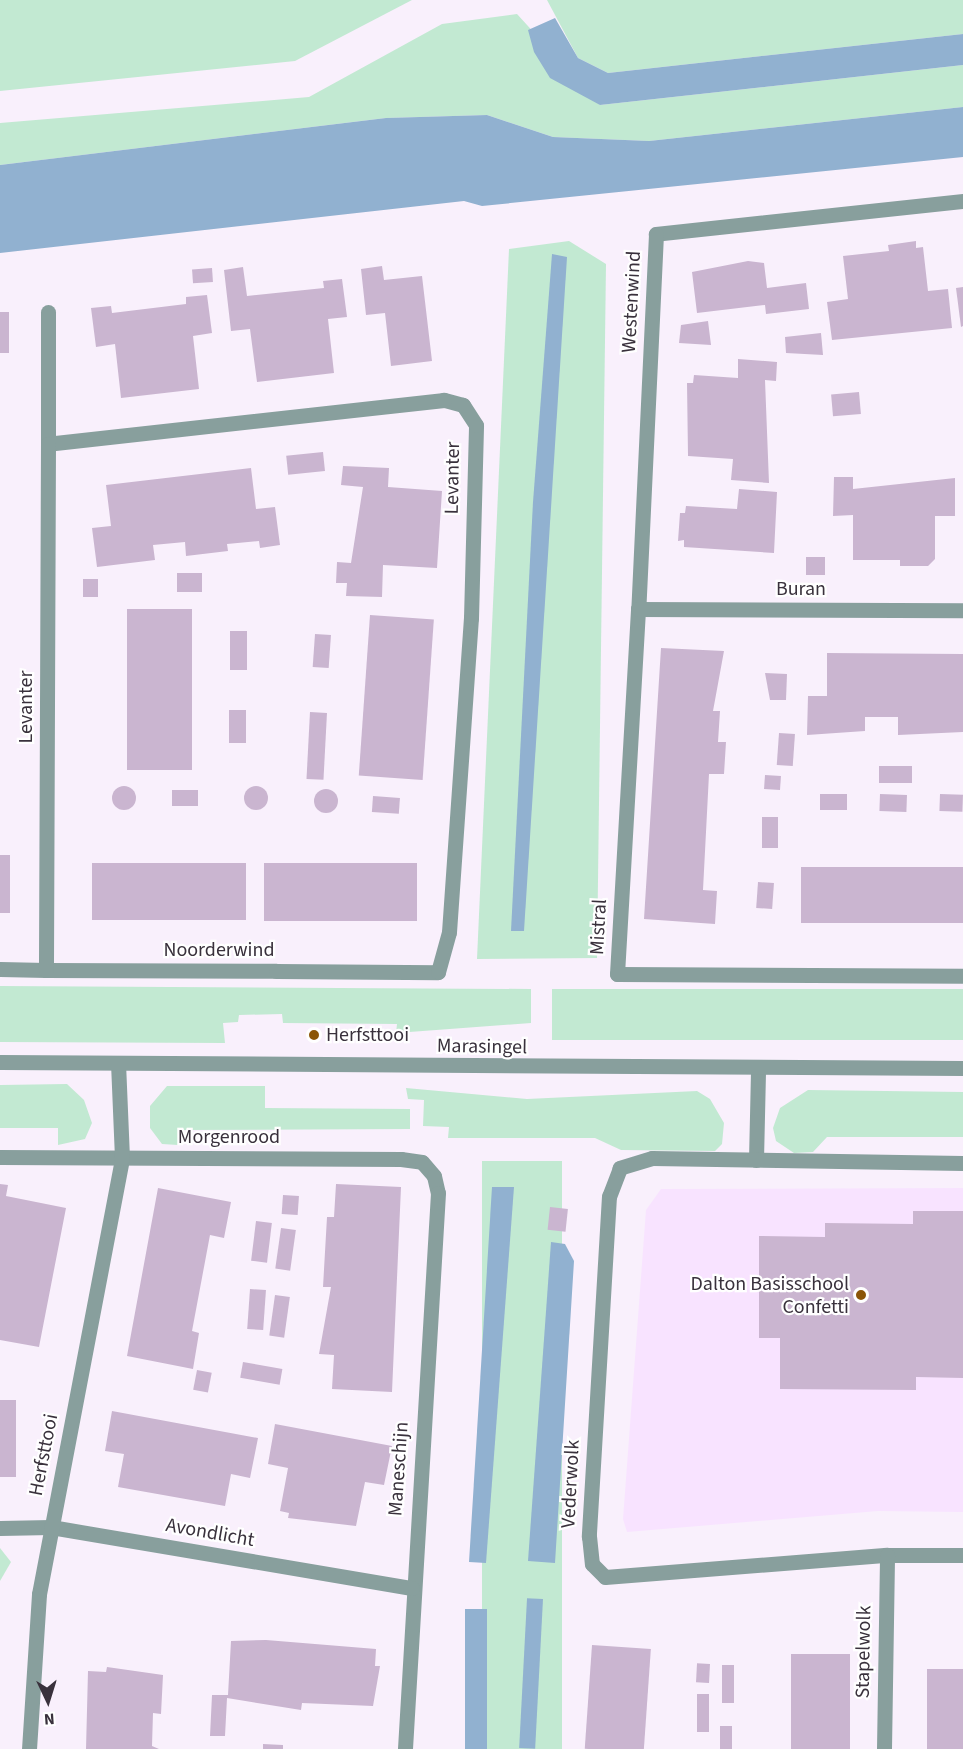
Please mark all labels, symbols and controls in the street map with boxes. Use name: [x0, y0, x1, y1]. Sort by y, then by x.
street label: Westenwind: [617, 250, 647, 354]
street label: Levanter: [440, 441, 466, 515]
street label: Buran: [776, 577, 826, 601]
street label: Levanter: [14, 671, 38, 743]
street label: Mistral: [586, 898, 612, 956]
street label: Noorderwind: [163, 938, 275, 962]
place label: Herfsttooi: [326, 1023, 409, 1047]
marker: Herfsttooi: [307, 1028, 321, 1042]
street label: Marasingel: [437, 1034, 527, 1060]
street label: Morgenrood: [178, 1125, 280, 1149]
place label: Dalton Basisschool Confetti: [691, 1272, 849, 1319]
marker: Dalton Basisschool Confetti: [854, 1288, 868, 1302]
street label: Herfsttooi: [24, 1412, 64, 1498]
street label: Maneschijn: [384, 1421, 414, 1517]
street label: Vederwolk: [557, 1439, 585, 1529]
street label: Avondlicht: [164, 1513, 256, 1553]
street label: Stapelwolk: [851, 1605, 877, 1699]
north arrow: [18, 1671, 78, 1731]
text: N: [43, 1708, 55, 1730]

